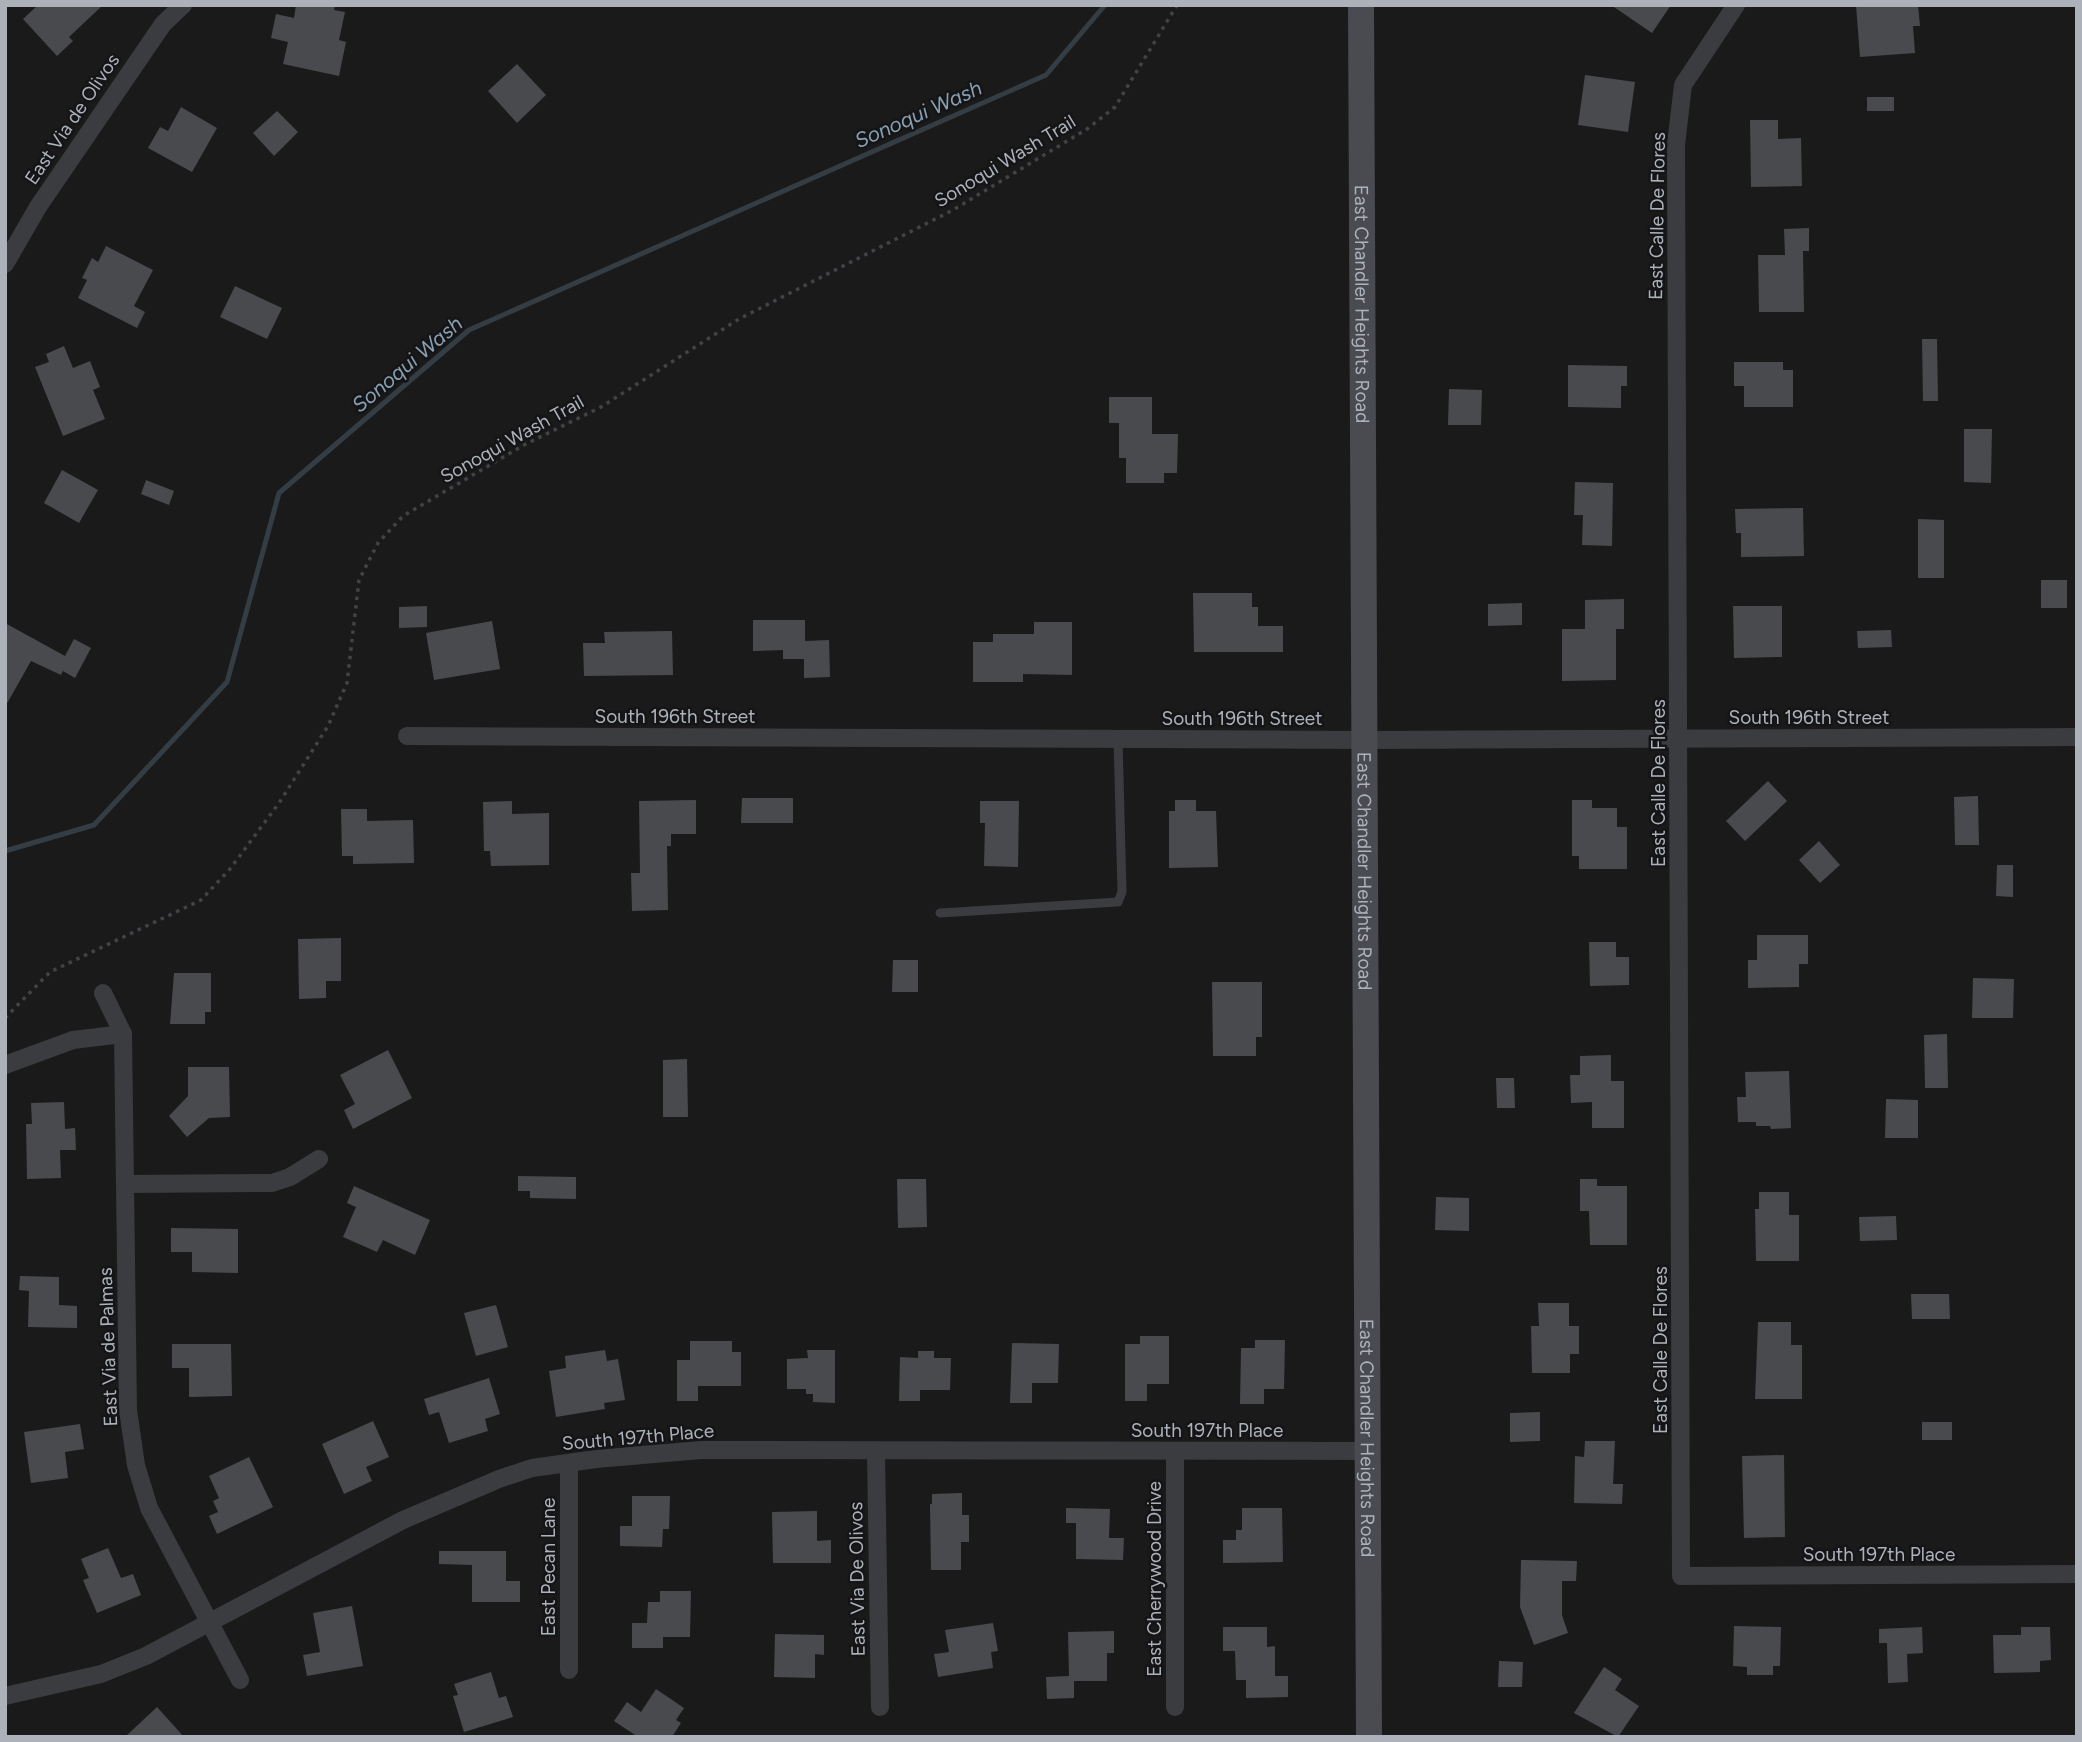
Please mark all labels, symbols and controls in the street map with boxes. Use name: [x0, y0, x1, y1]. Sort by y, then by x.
street label: East Via de Olivos: [20, 49, 124, 189]
water label: Sonoqui Wash: [851, 75, 986, 153]
street label: Sonoqui Wash Trail: [930, 110, 1080, 212]
street label: East Calle De Flores: [1644, 132, 1670, 300]
street label: East Chandler Heights Road: [1350, 185, 1374, 423]
water label: Sonoqui Wash: [347, 310, 468, 417]
street label: Sonoqui Wash Trail: [436, 390, 588, 488]
street label: East Calle De Flores: [1647, 699, 1670, 867]
street label: South 196th Street: [595, 705, 755, 728]
street label: South 196th Street: [1729, 706, 1889, 729]
street label: South 196th Street: [1162, 707, 1322, 730]
street label: East Chandler Heights Road: [1353, 752, 1377, 990]
street label: East Calle De Flores: [1649, 1266, 1672, 1434]
street label: East Via de Palmas: [94, 1267, 122, 1427]
street label: East Chandler Heights Road: [1356, 1319, 1380, 1557]
street label: South 197th Place: [561, 1419, 715, 1455]
street label: South 197th Place: [1131, 1419, 1283, 1442]
street label: East Cherrywood Drive: [1143, 1481, 1166, 1677]
street label: East Pecan Lane: [537, 1498, 560, 1636]
street label: East Via De Olivos: [844, 1501, 870, 1657]
street label: South 197th Place: [1803, 1543, 1955, 1566]

